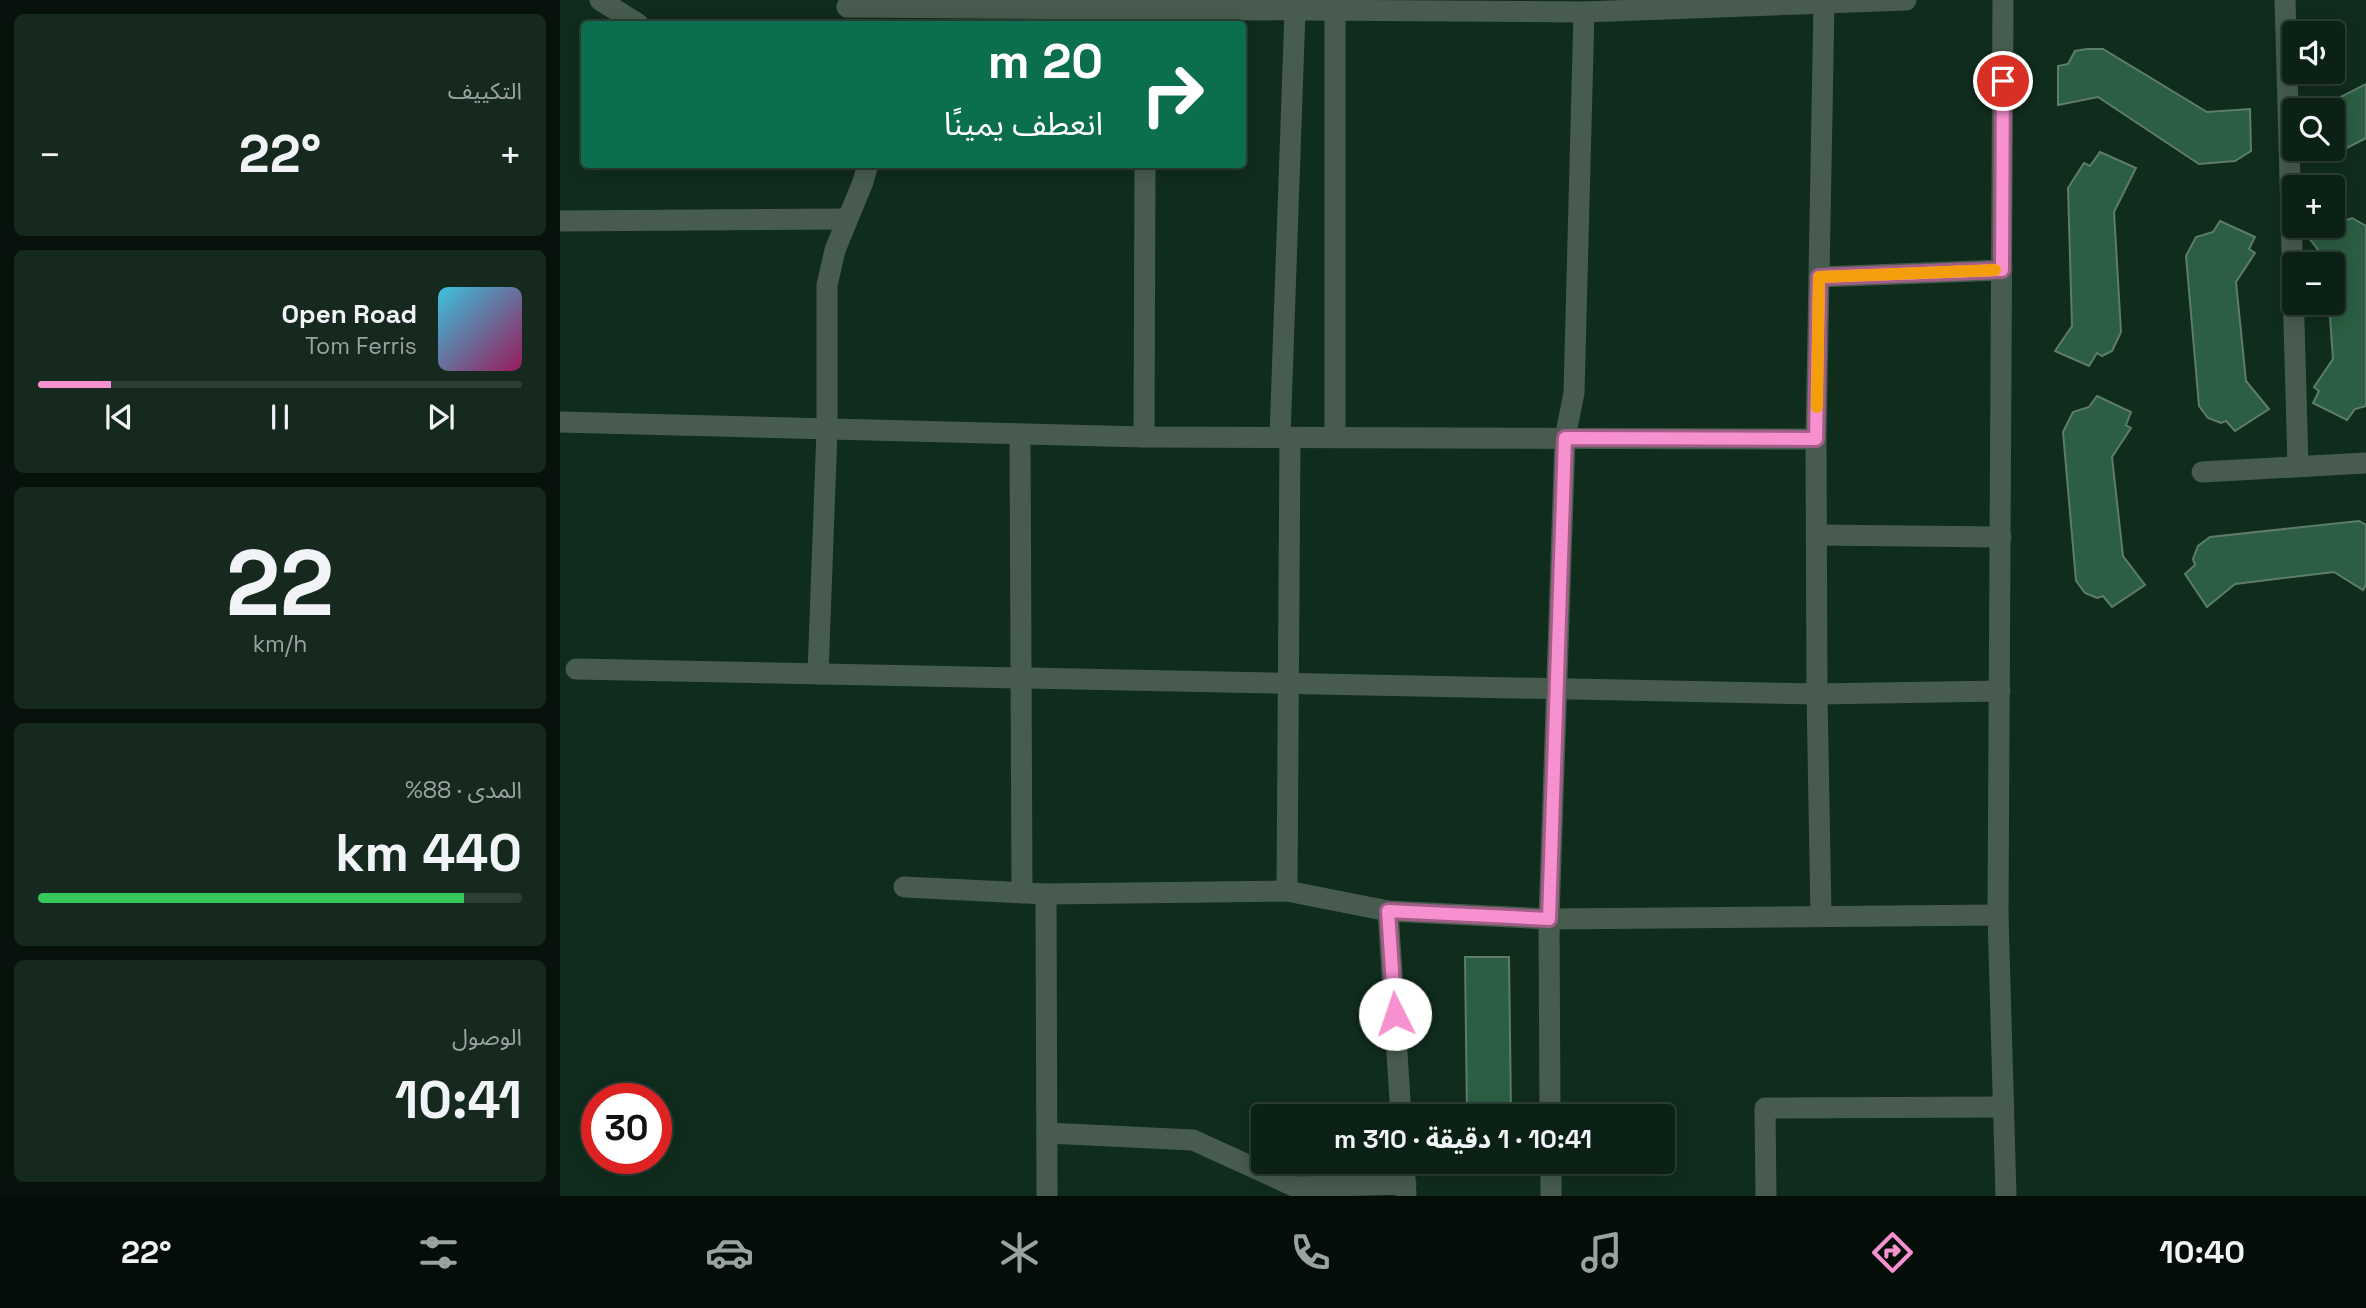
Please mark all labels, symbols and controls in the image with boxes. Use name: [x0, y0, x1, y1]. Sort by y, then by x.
map controls: [2282, 21, 2345, 315]
button: sound: [2282, 21, 2345, 84]
text: 20 m: [988, 30, 1103, 92]
icon: right: [1127, 49, 1218, 140]
pin: [1973, 51, 2033, 111]
icon: arrive: [1984, 62, 2022, 100]
text: التكييف: [448, 76, 522, 106]
button: search: [2282, 98, 2345, 161]
text: انعطف يمينًا: [944, 104, 1103, 144]
text: 22°: [239, 121, 321, 187]
text: −: [38, 131, 62, 179]
text: +: [498, 131, 522, 179]
button: +: [2282, 175, 2345, 238]
button: −: [2282, 252, 2345, 315]
text: Open Road: [282, 297, 417, 331]
text: Tom Ferris: [305, 331, 417, 361]
icon: previous: [100, 398, 138, 436]
icon: pause: [261, 398, 299, 436]
icon: next: [422, 398, 460, 436]
text: 22: [226, 525, 334, 642]
text: km/h: [253, 629, 307, 659]
text: المدى · 88%: [405, 775, 522, 805]
text: 440 km: [335, 820, 522, 886]
position arrow: [1358, 977, 1432, 1051]
text: الوصول: [452, 1022, 522, 1052]
text: 10:41: [395, 1067, 522, 1133]
speed limit sign: 30: [581, 1083, 672, 1174]
text: 10:41 · 1 دقيقة · 310 m: [1334, 1122, 1592, 1156]
icon: filters: [414, 1228, 463, 1277]
icon: car: [705, 1228, 754, 1277]
icon: climate: [995, 1228, 1044, 1277]
icon: phone: [1286, 1228, 1335, 1277]
icon: music: [1577, 1228, 1626, 1277]
icon: directions: [1868, 1228, 1917, 1277]
text: 22°: [121, 1232, 172, 1272]
text: 10:40: [2159, 1232, 2245, 1272]

